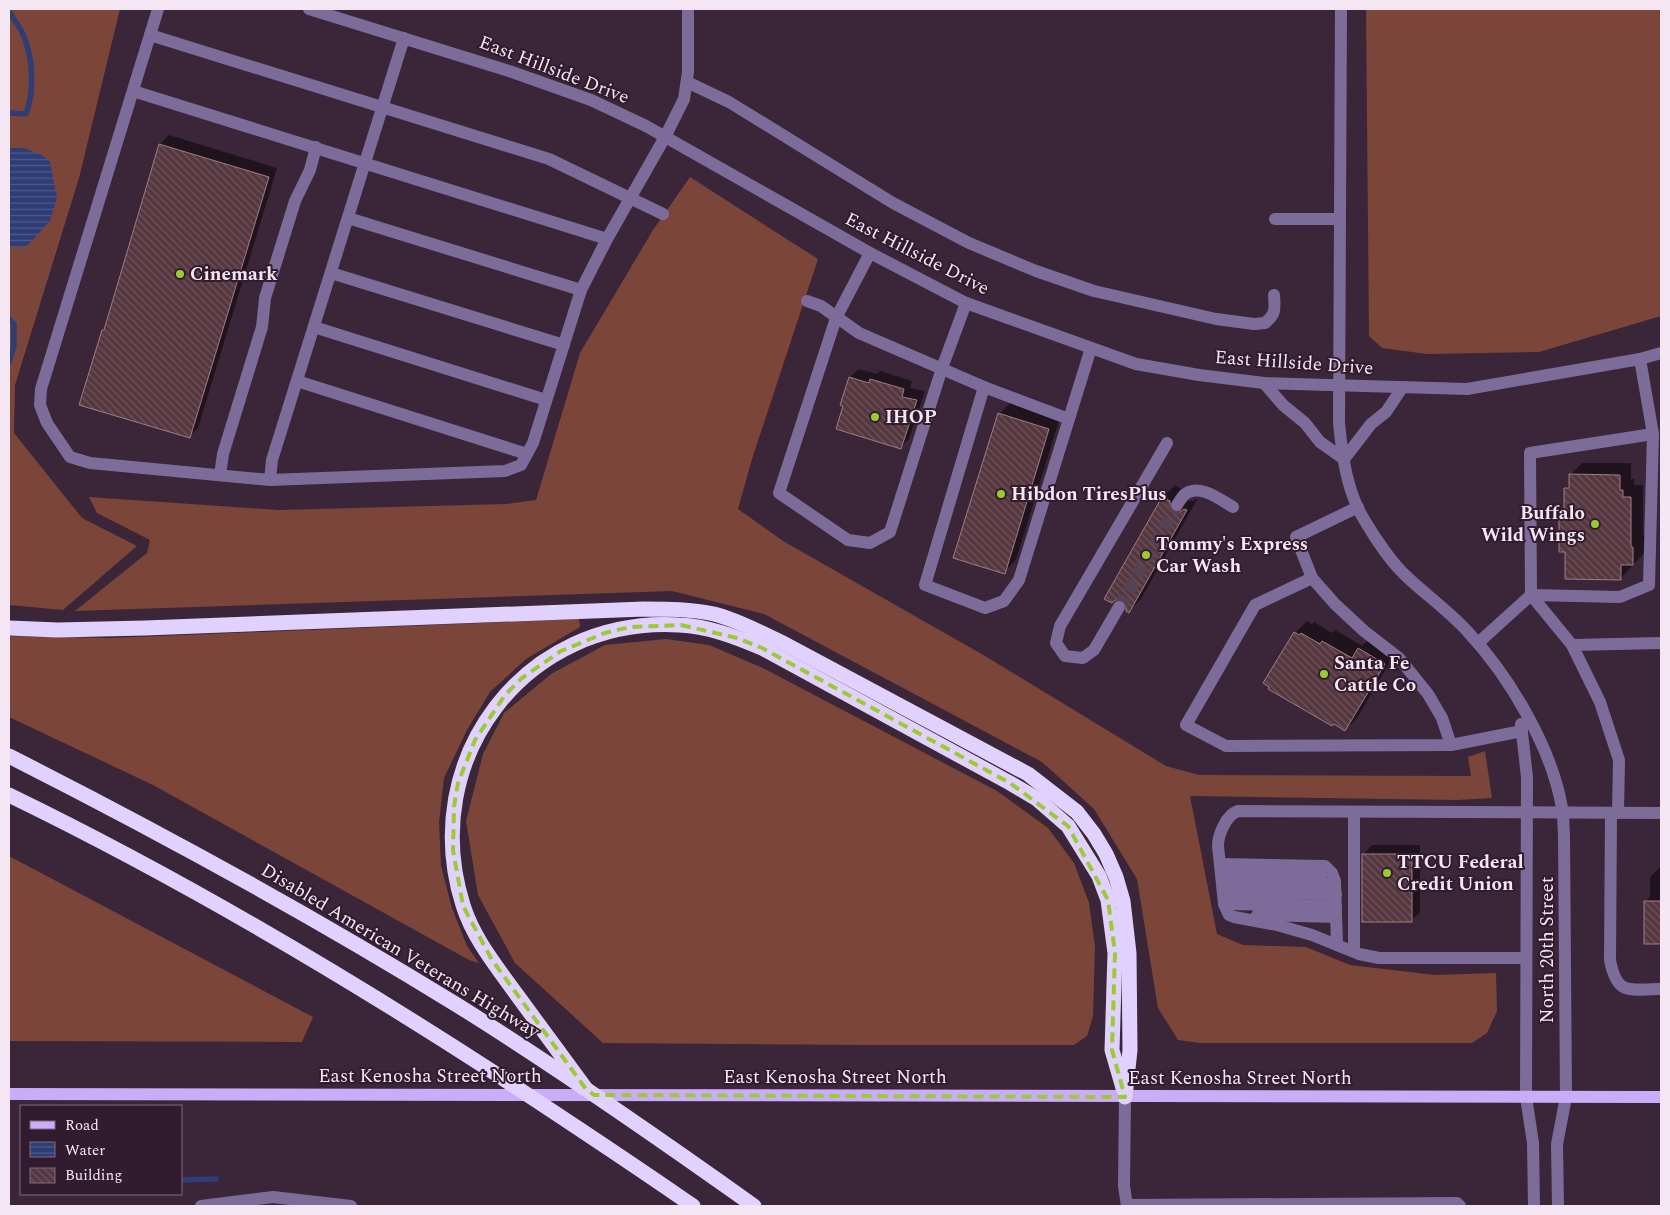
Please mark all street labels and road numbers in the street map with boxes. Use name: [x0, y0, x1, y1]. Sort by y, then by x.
street label: East Hillside Drive: [475, 28, 633, 112]
street label: East Hillside Drive: [840, 205, 994, 303]
street label: East Hillside Drive: [1214, 343, 1374, 383]
street label: Disabled American Veterans Highway: [255, 856, 546, 1046]
street label: North 20th Street: [1533, 876, 1562, 1023]
street label: East Kenosha Street North: [318, 1062, 542, 1091]
street label: East Kenosha Street North: [723, 1063, 947, 1092]
street label: East Kenosha Street North: [1128, 1064, 1352, 1093]

